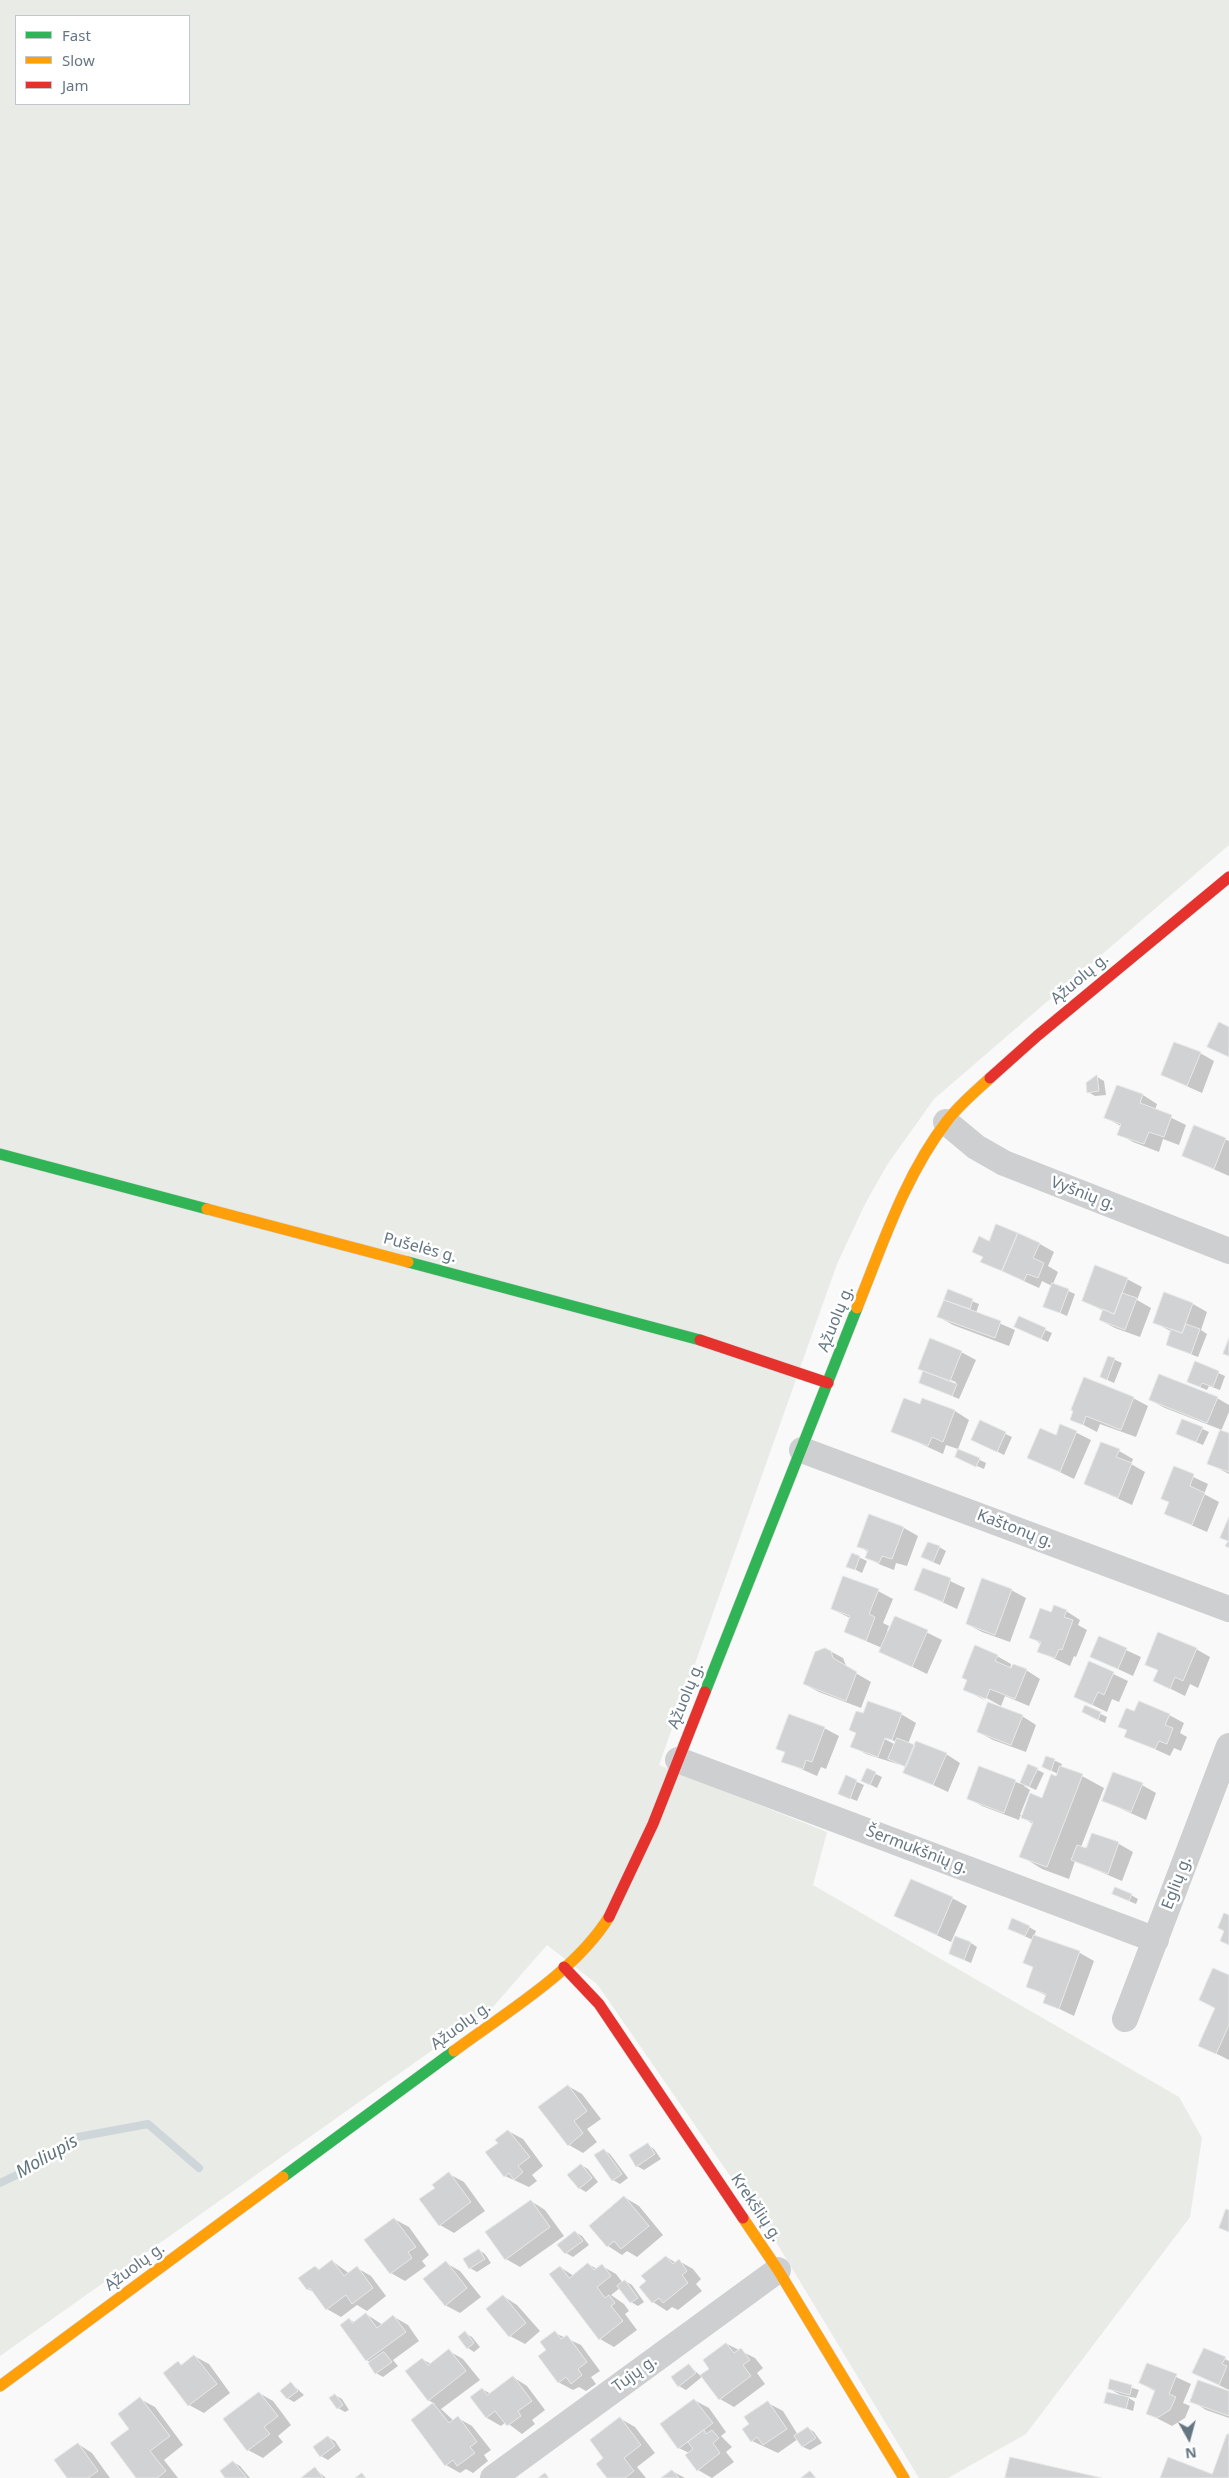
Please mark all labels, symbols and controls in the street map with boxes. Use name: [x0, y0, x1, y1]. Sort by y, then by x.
legend: [15, 15, 190, 105]
text: Fast: [62, 25, 91, 45]
text: Slow: [62, 50, 95, 70]
text: Jam: [62, 75, 89, 95]
street label: Ąžuolų g.: [1047, 949, 1113, 1009]
street label: Vyšnių g.: [1048, 1173, 1118, 1215]
street label: Pušelės g.: [381, 1229, 459, 1267]
street label: Ąžuolų g.: [814, 1283, 858, 1355]
street label: Kaštonų g.: [974, 1506, 1056, 1552]
street label: Ąžuolų g.: [664, 1660, 708, 1732]
street label: Šermukšnių g.: [863, 1822, 971, 1878]
street label: Eglių g.: [1158, 1854, 1196, 1912]
street label: Ąžuolų g.: [427, 1998, 495, 2054]
water label: Moliupis: [12, 2131, 82, 2183]
street label: Krekšlių g.: [726, 2170, 786, 2246]
street label: Ąžuolų g.: [101, 2239, 169, 2295]
street label: Tujų g.: [609, 2351, 661, 2397]
north arrow: [1164, 2413, 1214, 2463]
text: N: [1184, 2443, 1198, 2464]

